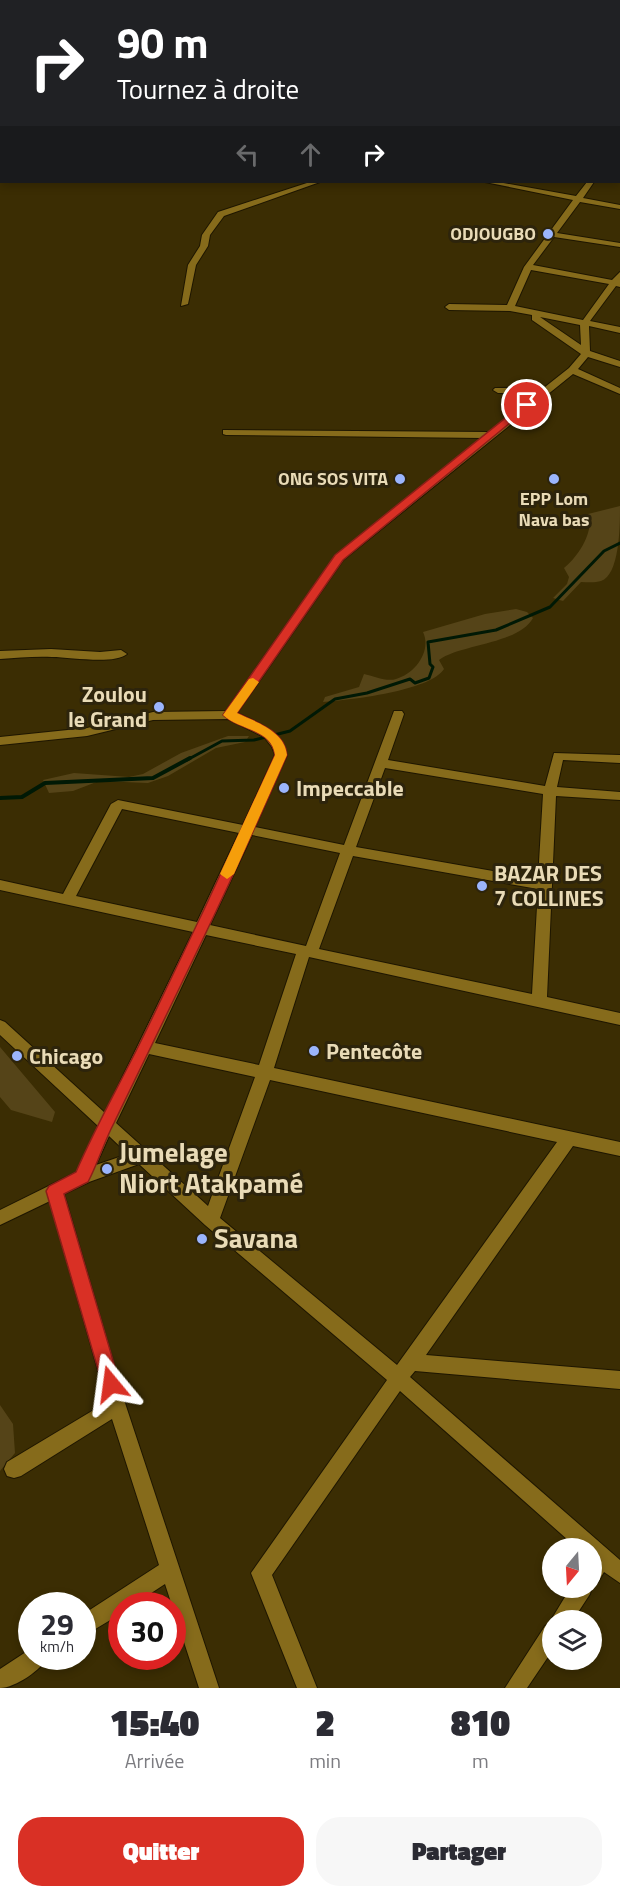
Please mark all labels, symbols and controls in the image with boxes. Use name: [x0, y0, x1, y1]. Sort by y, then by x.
text: 90 m: [117, 10, 209, 74]
icon: right: [18, 24, 96, 102]
text: Tournez à droite: [117, 68, 299, 109]
icon: left: [231, 138, 264, 171]
icon: ahead: [294, 138, 327, 171]
icon: right: [357, 138, 390, 171]
place label: ODJOUGBO: [450, 220, 536, 247]
marker: ODJOUGBO: [541, 227, 555, 241]
pin: [501, 379, 552, 430]
icon: arrive: [510, 388, 543, 421]
place label: ONG SOS VITA: [278, 465, 388, 492]
marker: ONG SOS VITA: [393, 472, 407, 486]
marker: EPP Lom Nava bas: [547, 472, 561, 486]
place label: EPP Lom Nava bas: [518, 485, 590, 533]
place label: Zoulou le Grand: [68, 677, 147, 736]
marker: Zoulou le Grand: [152, 700, 166, 714]
place label: Impeccable: [296, 771, 404, 805]
marker: Impeccable: [277, 781, 291, 795]
place label: BAZAR DES 7 COLLINES: [494, 856, 604, 915]
marker: BAZAR DES 7 COLLINES: [475, 879, 489, 893]
place label: Pentecôte: [326, 1034, 422, 1068]
place label: Chicago: [29, 1039, 103, 1073]
marker: Pentecôte: [307, 1044, 321, 1058]
marker: Chicago: [10, 1049, 24, 1063]
place label: Jumelage Niort Atakpamé: [119, 1131, 303, 1203]
marker: Jumelage Niort Atakpamé: [100, 1162, 114, 1176]
place label: Savana: [214, 1217, 298, 1258]
marker: Savana: [195, 1232, 209, 1246]
position arrow: [79, 1352, 143, 1416]
north arrow: [542, 1538, 602, 1598]
map controls: [542, 1538, 602, 1670]
speed limit sign: 30: [108, 1592, 186, 1670]
text: 29: [40, 1601, 74, 1647]
button: layers: [542, 1610, 602, 1670]
text: km/h: [40, 1635, 74, 1658]
text: 15:40: [110, 1695, 199, 1750]
text: 2: [315, 1695, 335, 1750]
text: 810: [451, 1695, 510, 1750]
text: Arrivée: [125, 1745, 184, 1776]
text: min: [309, 1745, 341, 1776]
text: m: [472, 1745, 489, 1776]
button: Quitter: [18, 1817, 304, 1886]
button: Partager: [316, 1817, 602, 1886]

